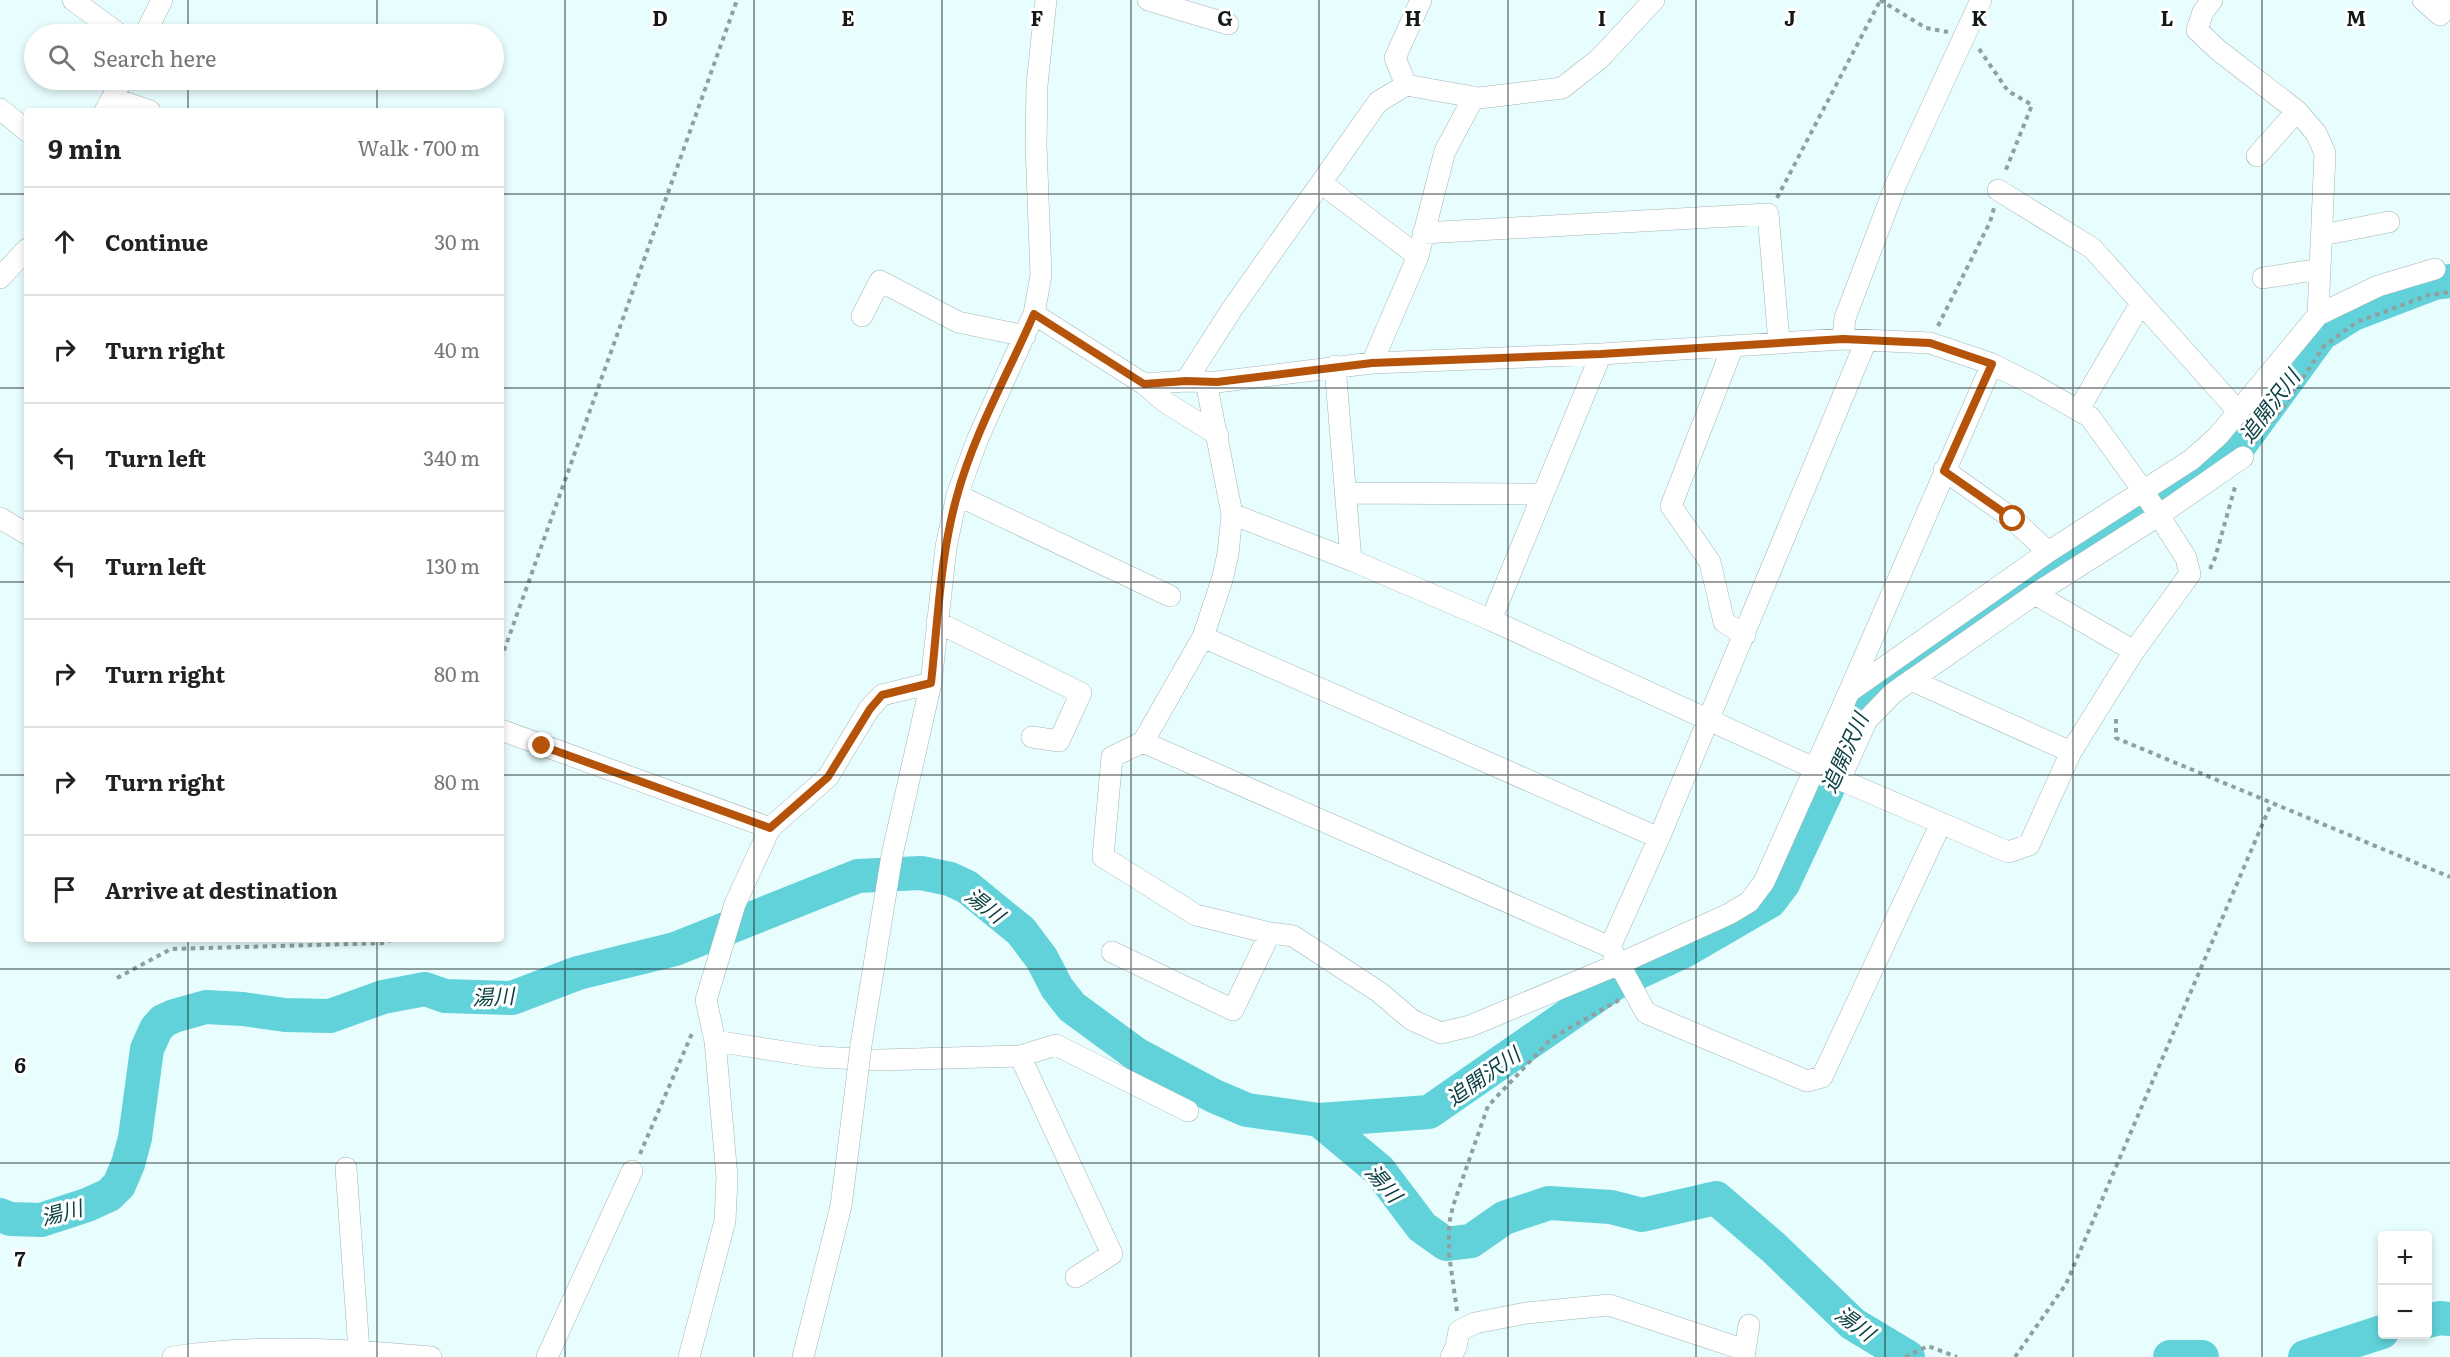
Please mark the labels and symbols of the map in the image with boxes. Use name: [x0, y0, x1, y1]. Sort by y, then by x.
text: D: [652, 2, 668, 32]
text: E: [841, 2, 855, 32]
text: F: [1031, 2, 1044, 32]
text: G: [1217, 2, 1233, 32]
text: H: [1405, 2, 1421, 32]
text: I: [1598, 2, 1606, 32]
text: J: [1784, 2, 1796, 32]
text: K: [1971, 2, 1987, 32]
text: L: [2161, 2, 2174, 32]
text: M: [2346, 2, 2366, 32]
water label: 追開沢川: [2230, 361, 2307, 448]
route start: [1999, 505, 2025, 531]
water label: 追開沢川: [1812, 705, 1875, 797]
route end: [528, 732, 554, 758]
water label: 湯川: [960, 879, 1014, 930]
water label: 湯川: [471, 978, 517, 1012]
water label: 追開沢川: [1439, 1037, 1527, 1112]
text: 6: [14, 1049, 26, 1079]
water label: 湯川: [1360, 1156, 1412, 1210]
water label: 湯川: [37, 1190, 87, 1231]
text: 7: [15, 1243, 26, 1273]
water label: 湯川: [1830, 1297, 1884, 1348]

